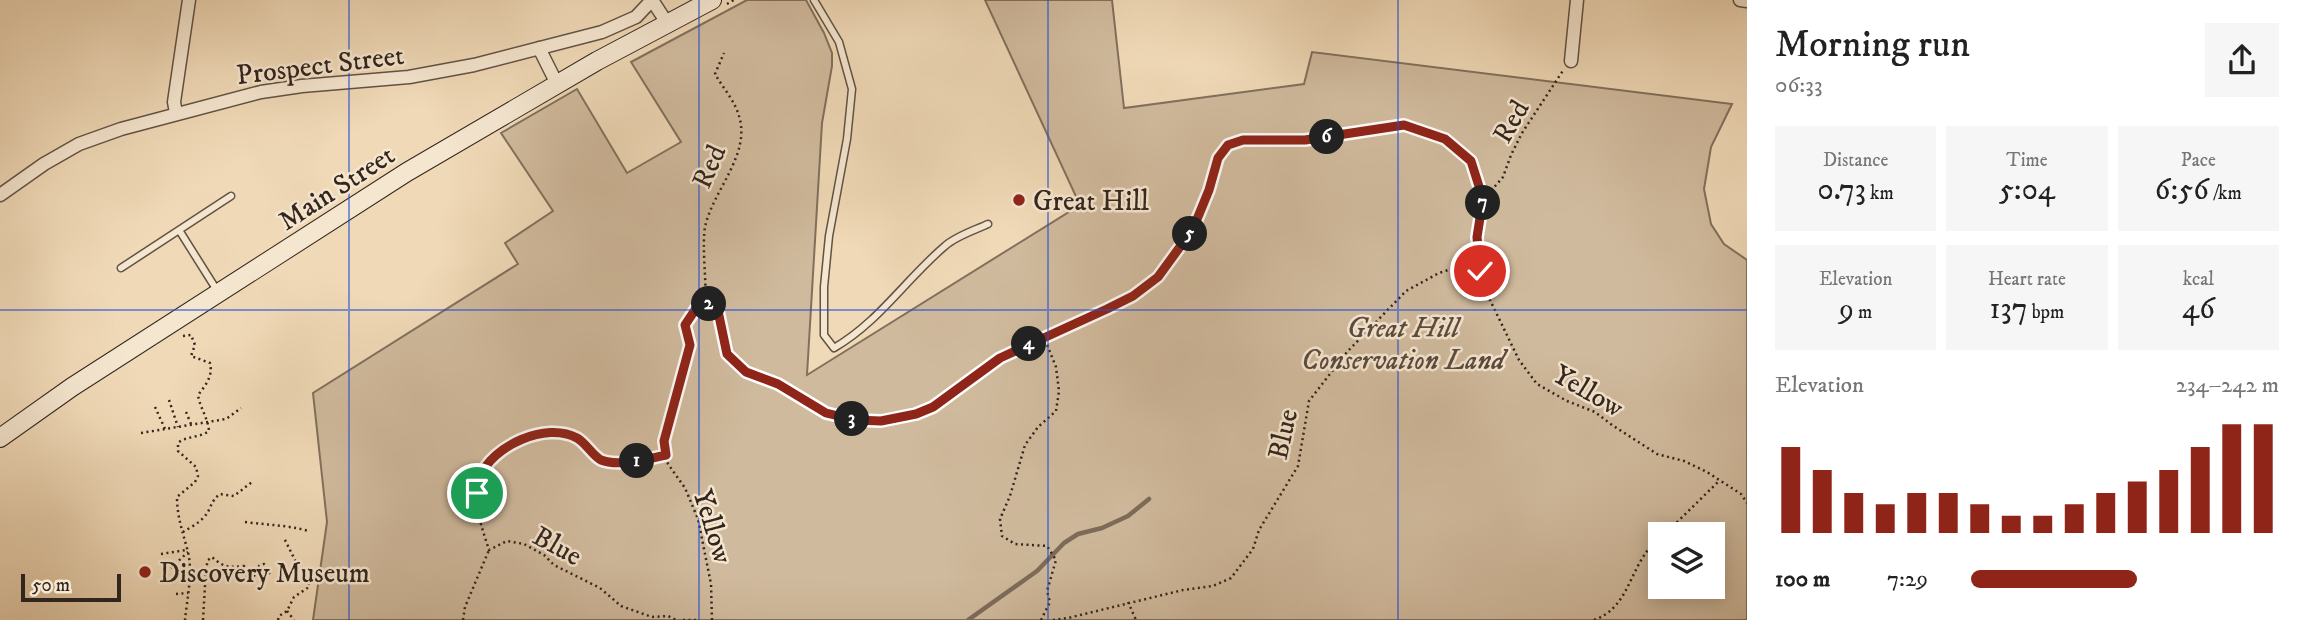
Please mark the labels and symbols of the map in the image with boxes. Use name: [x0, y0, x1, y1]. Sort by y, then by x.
street label: Prospect Street: [234, 38, 406, 93]
street label: Red: [1485, 94, 1537, 150]
pin: 6: [1310, 120, 1344, 154]
street label: Main Street: [272, 138, 402, 239]
street label: Red: [684, 139, 734, 194]
place label: Great Hill: [1033, 184, 1150, 219]
pin: 7: [1466, 186, 1500, 220]
marker: Great Hill: [1011, 192, 1027, 208]
pin: 5: [1172, 216, 1208, 252]
pin: [1450, 241, 1510, 301]
pin: 2: [692, 286, 726, 322]
park label: Great Hill Conservation Land: [1301, 311, 1508, 378]
pin: 4: [1012, 326, 1046, 362]
street label: Yellow: [1547, 357, 1630, 425]
pin: 3: [834, 402, 870, 436]
street label: Blue: [1261, 406, 1306, 463]
pin: 1: [620, 444, 654, 478]
pin: [447, 463, 507, 523]
street label: Yellow: [685, 485, 740, 568]
street label: Blue: [526, 519, 588, 574]
place label: Discovery Museum: [159, 556, 370, 591]
marker: Discovery Museum: [137, 564, 153, 580]
scale bar: [21, 571, 121, 603]

